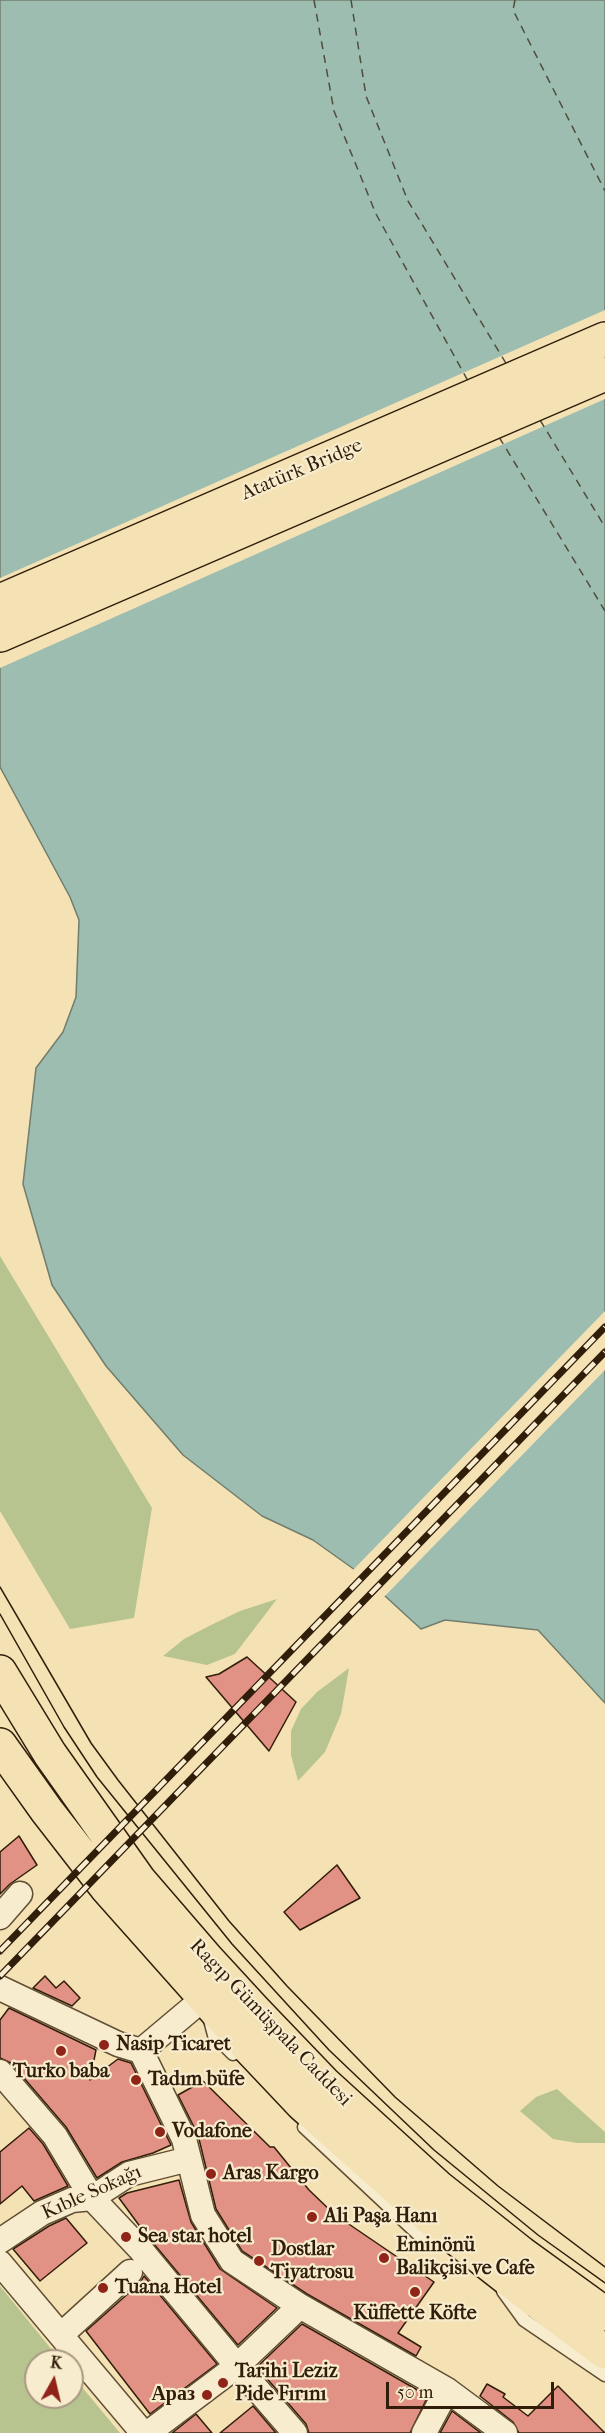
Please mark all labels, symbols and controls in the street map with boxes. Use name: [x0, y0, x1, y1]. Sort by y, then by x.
street label: Atatürk Bridge: [238, 434, 366, 506]
street label: Ragıp Gümüşpala Caddesi: [184, 1934, 356, 2112]
place label: Nasip Ticaret: [116, 2033, 231, 2057]
marker: Nasip Ticaret: [97, 2038, 111, 2052]
marker: Turko baba: [54, 2044, 68, 2058]
place label: Turko baba: [13, 2060, 109, 2084]
place label: Tadım büfe: [148, 2068, 245, 2092]
marker: Tadım büfe: [129, 2073, 143, 2087]
place label: Vodafone: [172, 2120, 252, 2144]
marker: Vodafone: [153, 2125, 167, 2139]
street label: Kıble Sokağı: [38, 2160, 146, 2226]
place label: Aras Kargo: [223, 2162, 319, 2186]
marker: Aras Kargo: [204, 2167, 218, 2181]
place label: Ali Paşa Hanı: [324, 2205, 437, 2229]
marker: Ali Paşa Hanı: [305, 2210, 319, 2224]
place label: Sea star hotel: [138, 2225, 252, 2249]
marker: Sea star hotel: [119, 2230, 133, 2244]
place label: Eminönü Balikçisi ve Cafe: [396, 2234, 535, 2281]
place label: Dostlar Tiyatrosu: [271, 2238, 354, 2285]
marker: Eminönü Balikçisi ve Cafe: [377, 2251, 391, 2265]
marker: Dostlar Tiyatrosu: [252, 2254, 266, 2268]
place label: Tuana Hotel: [115, 2276, 222, 2300]
marker: Tuana Hotel: [96, 2281, 110, 2295]
marker: Küffette Köfte: [408, 2285, 422, 2299]
place label: Küffette Köfte: [353, 2302, 477, 2326]
north arrow: [24, 2349, 84, 2409]
text: K: [49, 2352, 63, 2373]
place label: Tarihi Leziz Pide Fırını: [235, 2360, 338, 2407]
scale bar: [389, 2370, 557, 2408]
marker: Tarihi Leziz Pide Fırını: [216, 2376, 230, 2390]
text: 50 m: [397, 2382, 433, 2403]
place label: Араз: [146, 2383, 195, 2407]
marker: Араз: [200, 2388, 214, 2402]

